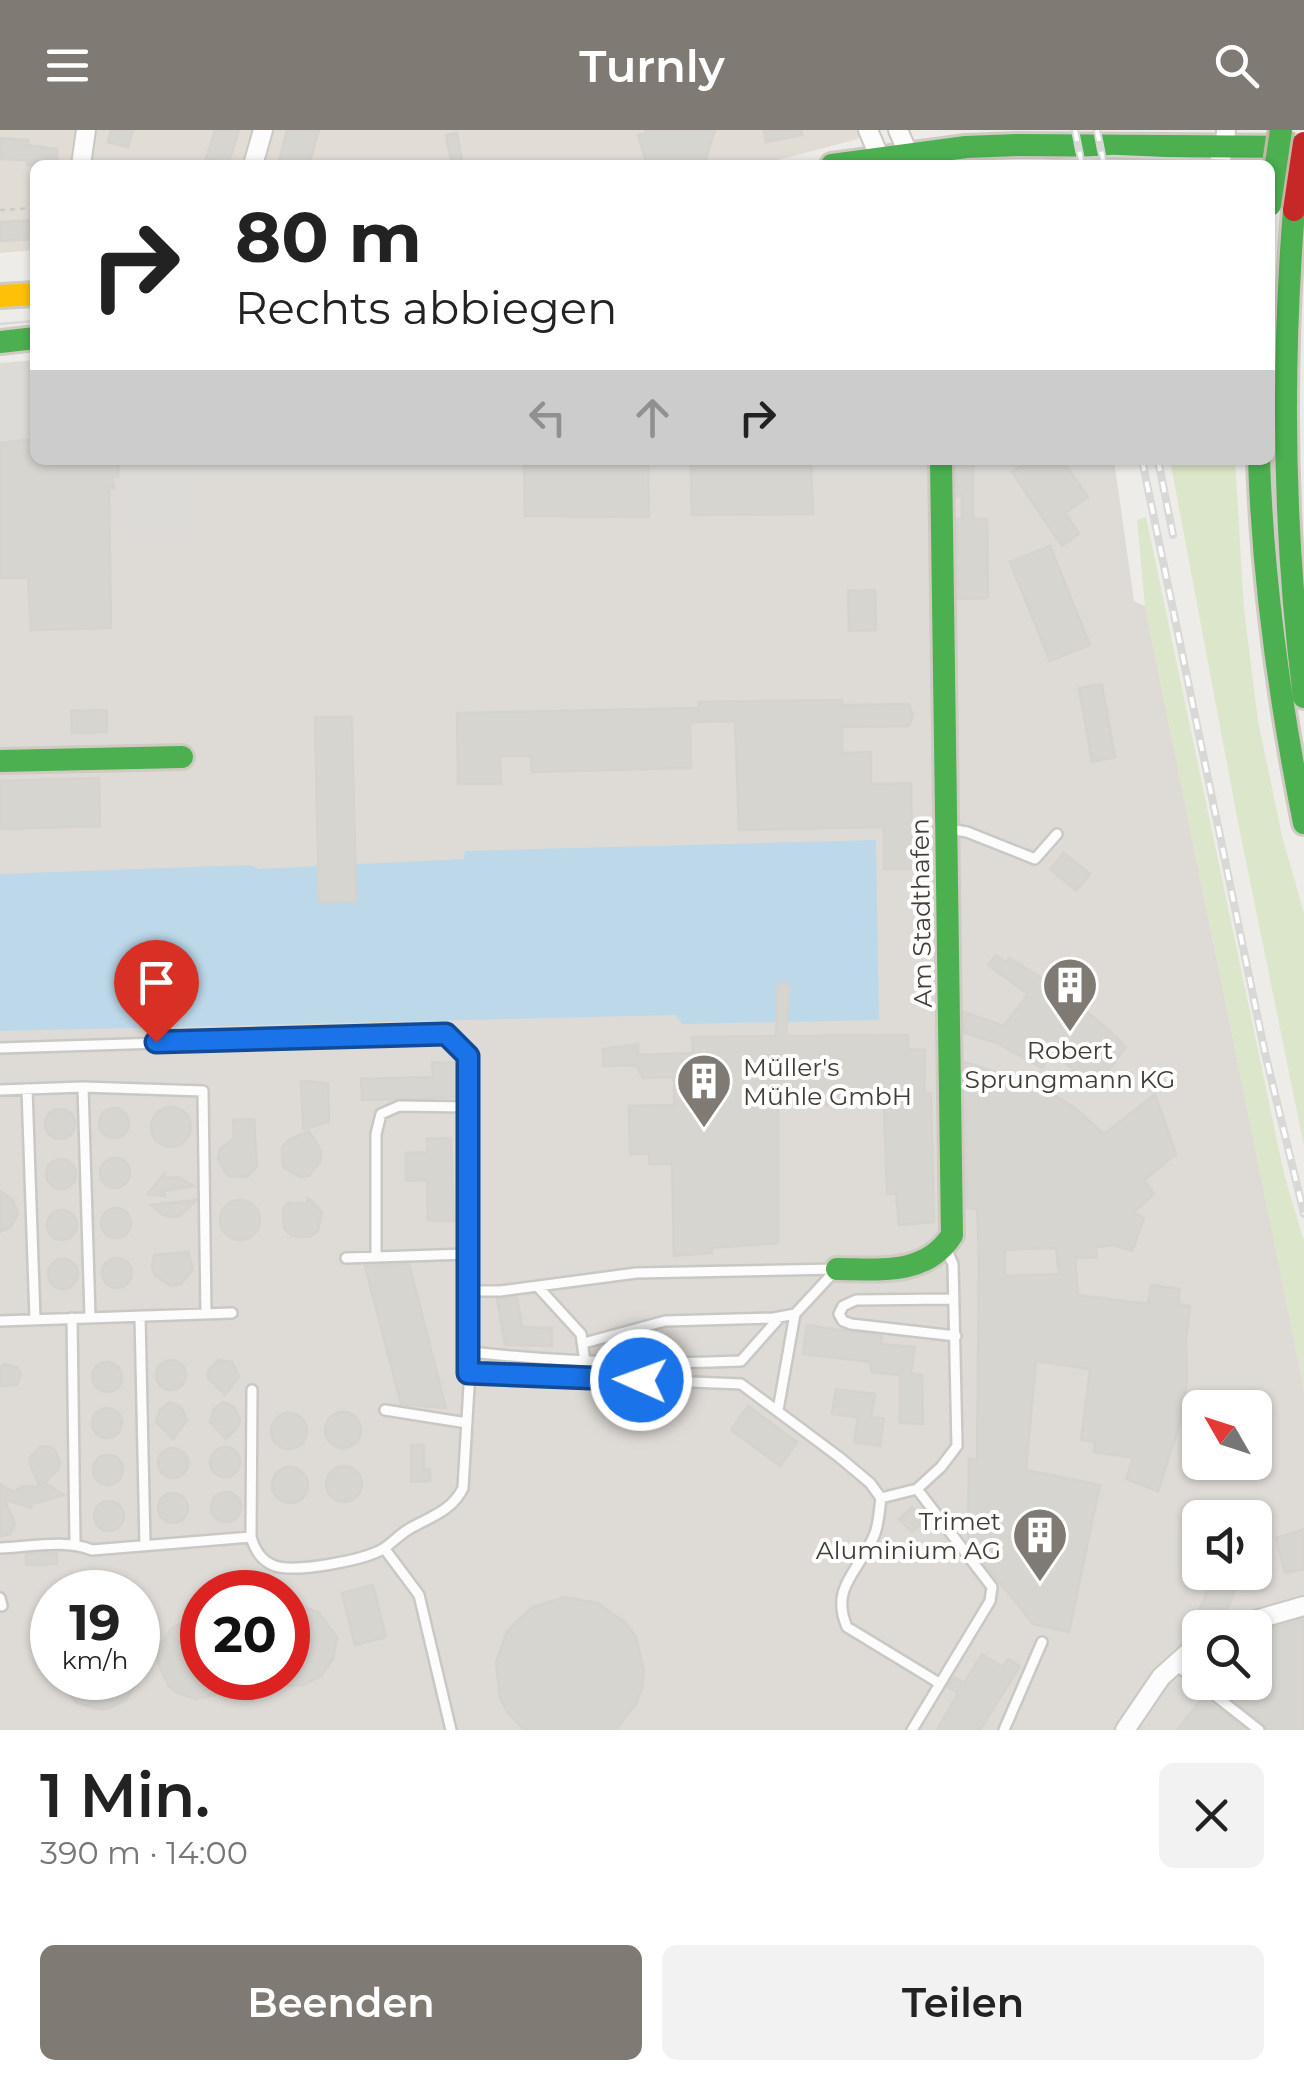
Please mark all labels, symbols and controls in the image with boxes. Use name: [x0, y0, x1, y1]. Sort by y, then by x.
icon: menu: [40, 38, 95, 93]
text: Turnly: [579, 38, 725, 93]
icon: search: [1209, 38, 1264, 93]
text: 80 m: [235, 194, 422, 280]
icon: right: [70, 200, 200, 330]
text: Rechts abbiegen: [235, 280, 617, 335]
icon: left: [520, 390, 575, 445]
icon: ahead: [625, 390, 680, 445]
icon: right: [730, 390, 785, 445]
street label: Am Stadthafen: [904, 818, 938, 1008]
pin: [114, 940, 199, 1043]
icon: arrive: [129, 955, 184, 1010]
building icon: Robert Sprungmann KG: [1040, 955, 1100, 1034]
place label: Robert Sprungmann KG: [965, 1035, 1175, 1094]
building icon: Müller's Mühle GmbH: [674, 1051, 734, 1130]
place label: Müller's Mühle GmbH: [743, 1052, 912, 1111]
position arrow: [589, 1328, 693, 1432]
north arrow: [1182, 1390, 1272, 1480]
map controls: [1182, 1390, 1272, 1700]
button: sound: [1182, 1500, 1272, 1590]
building icon: Trimet Aluminium AG: [1010, 1505, 1070, 1584]
place label: Trimet Aluminium AG: [816, 1506, 1001, 1565]
speed limit sign: 20: [180, 1570, 310, 1700]
text: 19: [69, 1592, 121, 1653]
button: search: [1182, 1610, 1272, 1700]
text: km/h: [62, 1645, 128, 1675]
text: 1 Min.: [40, 1759, 210, 1832]
button: close: [1159, 1763, 1264, 1868]
text: 390 m · 14:00: [40, 1833, 248, 1872]
button: Beenden: [40, 1945, 642, 2060]
button: Teilen: [662, 1945, 1264, 2060]

